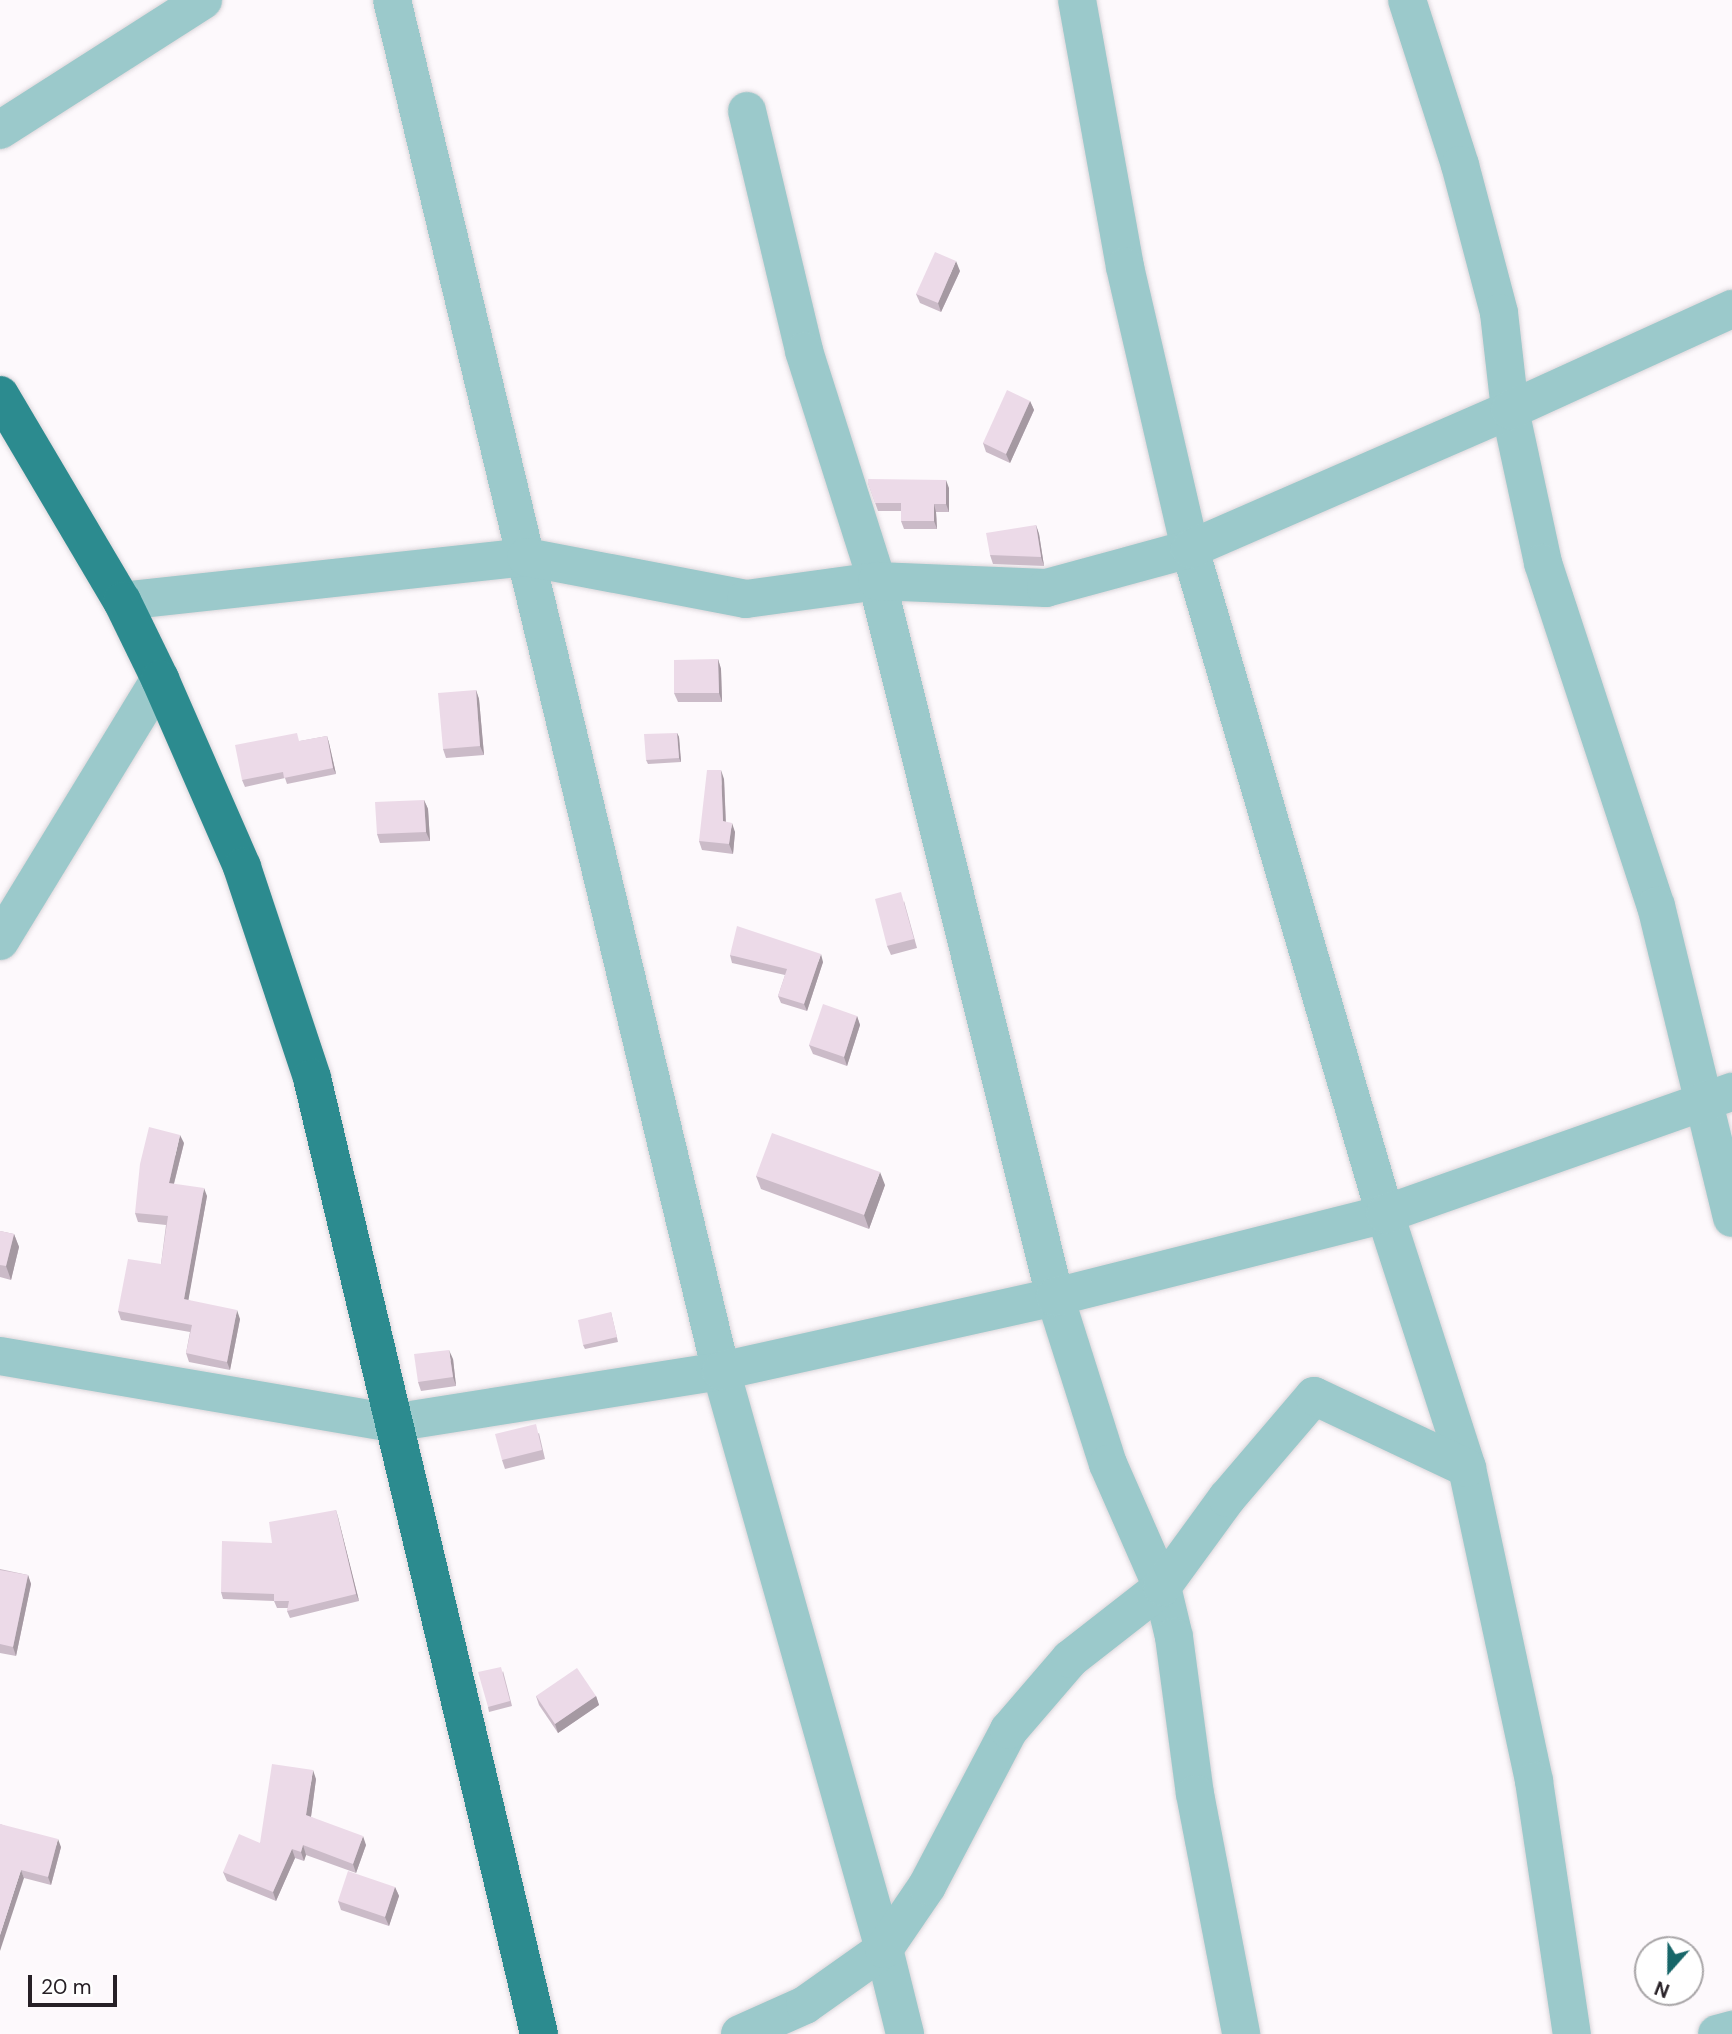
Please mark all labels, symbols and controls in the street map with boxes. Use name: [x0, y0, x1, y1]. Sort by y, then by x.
north arrow: [1634, 1936, 1704, 2006]
scale bar: [32, 1960, 121, 2004]
text: 20 m: [41, 1973, 92, 2001]
text: N: [1651, 1975, 1673, 2003]

